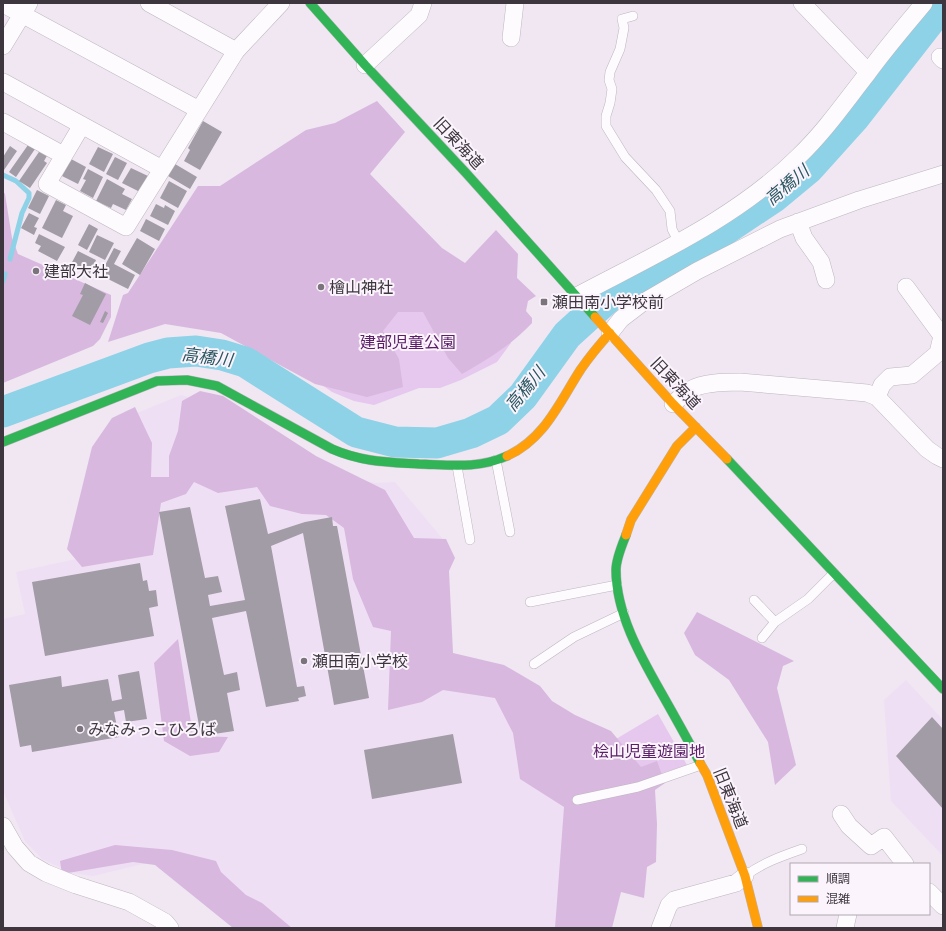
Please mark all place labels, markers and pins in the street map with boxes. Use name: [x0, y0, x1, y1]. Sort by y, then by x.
place label: 建部大社: [44, 263, 108, 280]
marker: 建部大社: [31, 266, 41, 276]
place label: 檜山神社: [329, 279, 393, 296]
marker: 檜山神社: [316, 282, 326, 292]
place label: 瀬田南小学校前: [552, 294, 664, 311]
marker: 瀬田南小学校前: [539, 297, 549, 307]
place label: 瀬田南小学校: [312, 653, 408, 670]
marker: 瀬田南小学校: [299, 656, 309, 666]
place label: みなみっこひろば: [88, 721, 216, 738]
marker: みなみっこひろば: [75, 724, 85, 734]

